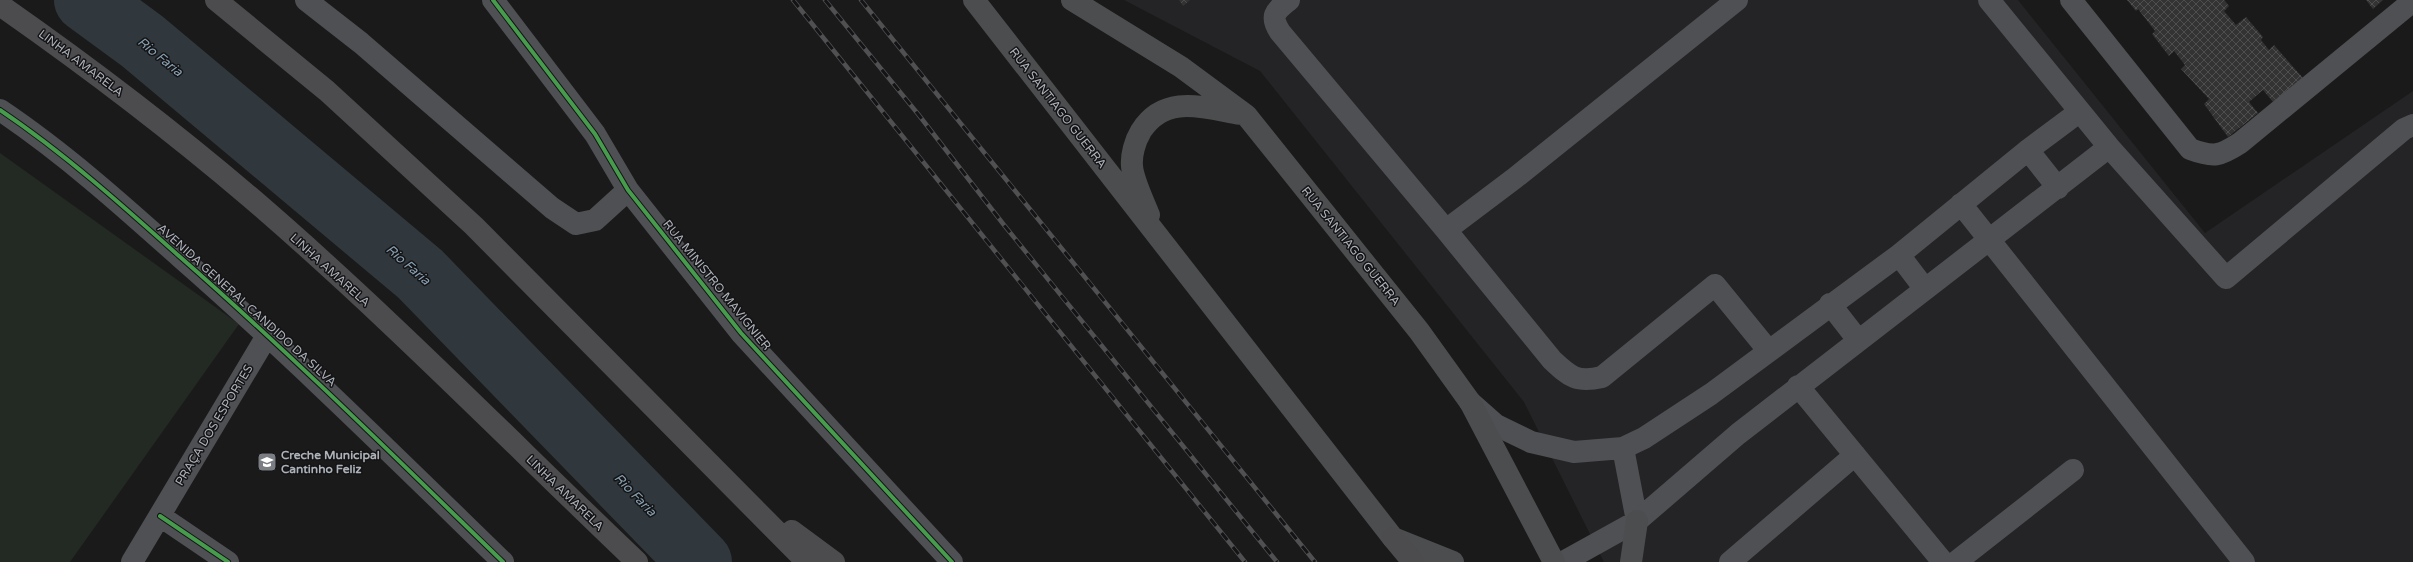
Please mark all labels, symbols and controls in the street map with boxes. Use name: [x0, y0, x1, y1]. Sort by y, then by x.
street label: LINHA AMARELA: [36, 27, 126, 99]
water label: Rio Faria: [134, 34, 186, 80]
street label: RUA SANTIAGO GUERRA: [1007, 45, 1109, 171]
street label: RUA SANTIAGO GUERRA: [1299, 184, 1403, 308]
street label: RUA MINISTRO MAVIGNIER: [660, 217, 774, 353]
street label: AVENIDA GENERAL CANDIDO DA SILVA: [155, 221, 339, 389]
street label: LINHA AMARELA: [287, 231, 373, 310]
water label: Rio Faria: [383, 241, 434, 289]
street label: PRAÇA DOS ESPORTES: [172, 362, 256, 488]
place label: Creche Municipal Cantinho Feliz: [281, 448, 380, 476]
school or university icon: Creche Municipal Cantinho Feliz: [256, 451, 278, 473]
street label: LINHA AMARELA: [523, 452, 607, 534]
water label: Rio Faria: [611, 470, 660, 520]

